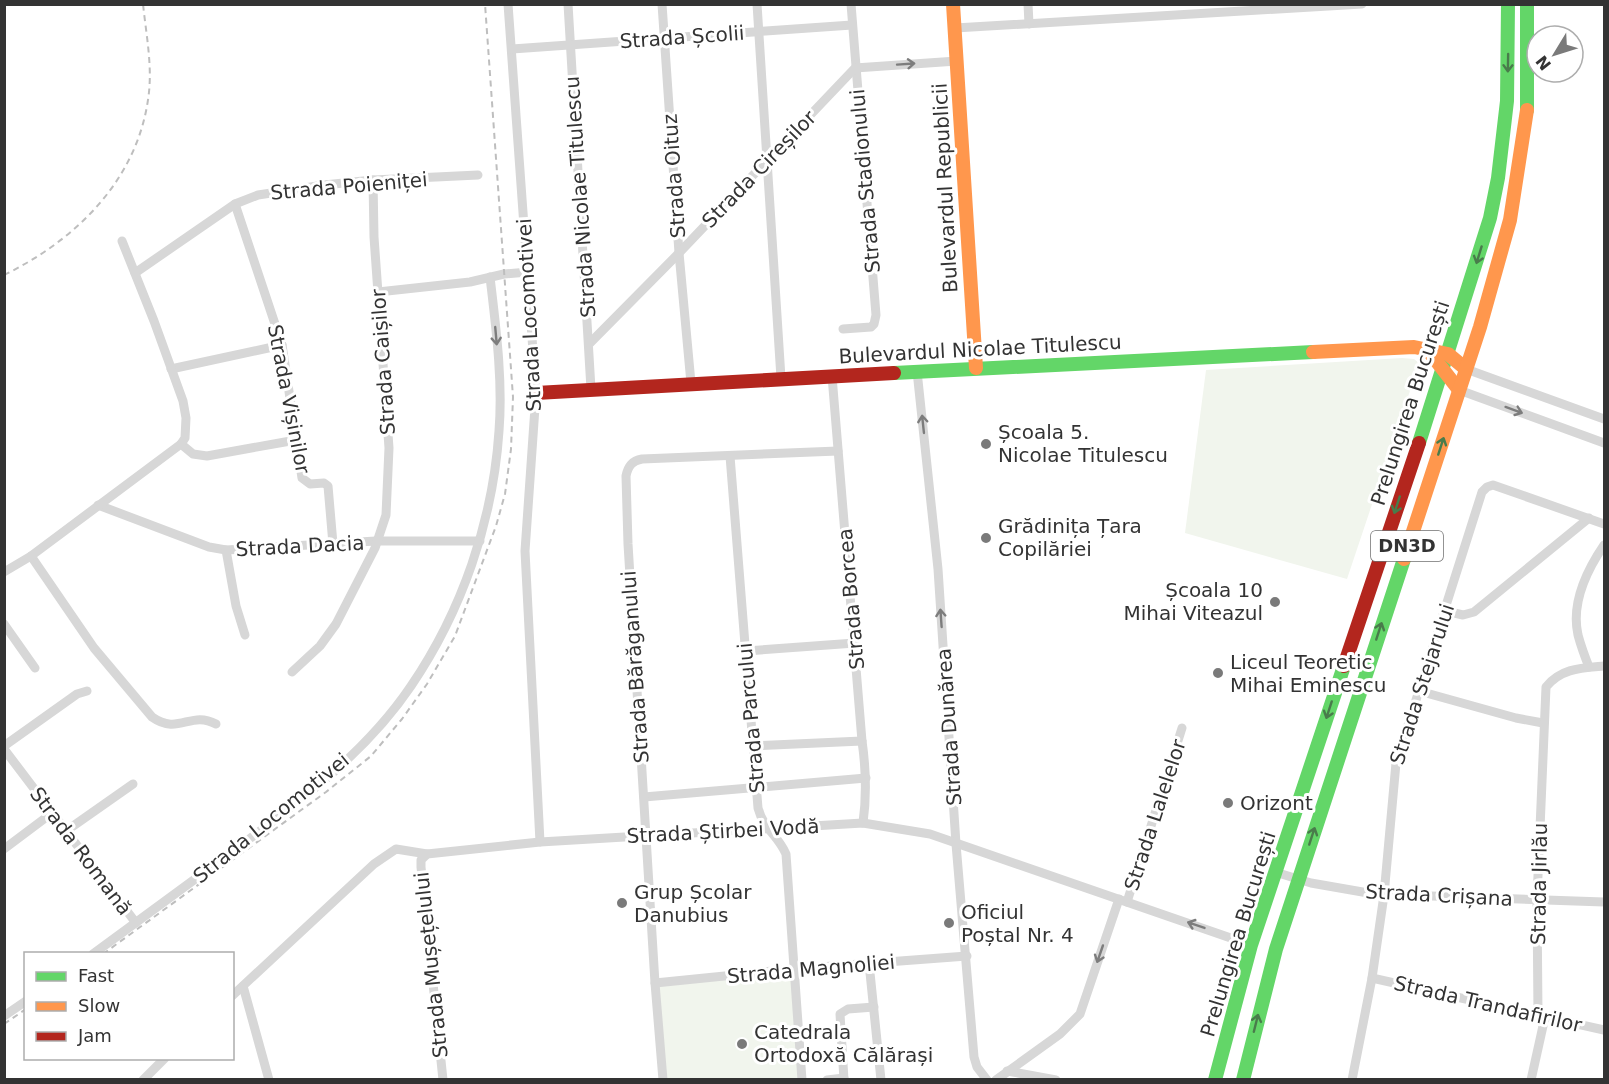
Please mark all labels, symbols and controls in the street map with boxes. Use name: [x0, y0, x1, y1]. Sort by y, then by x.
street label: Strada Școlii: [619, 21, 745, 53]
north arrow: [1525, 24, 1585, 84]
one-way arrow: [1503, 52, 1514, 72]
text: N: [1532, 52, 1555, 74]
one-way arrow: [896, 59, 916, 70]
street label: Strada Nicolae Titulescu: [560, 75, 600, 319]
street label: Bulevardul Republicii: [928, 82, 962, 294]
street label: Strada Stadionului: [845, 88, 885, 274]
street label: Strada Cireșilor: [697, 105, 822, 233]
street label: Strada Oituz: [658, 113, 690, 239]
street label: Strada Poieniței: [269, 167, 429, 205]
street label: Strada Locomotivei: [512, 218, 546, 412]
one-way arrow: [1473, 245, 1484, 264]
street label: Strada Caișilor: [366, 288, 400, 436]
street label: Prelungirea București: [1366, 298, 1454, 508]
street label: Strada Vișinilor: [263, 322, 315, 476]
one-way arrow: [491, 325, 502, 345]
street label: Bulevardul Nicolae Titulescu: [838, 330, 1122, 368]
one-way arrow: [1504, 406, 1523, 417]
one-way arrow: [917, 414, 928, 434]
place label: Școala 5. Nicolae Titulescu: [998, 420, 1168, 467]
marker: Școala 5. Nicolae Titulescu: [979, 437, 993, 451]
one-way arrow: [1436, 437, 1447, 456]
one-way arrow: [1391, 495, 1402, 514]
place label: Grădinița Țara Copilăriei: [998, 514, 1142, 561]
street label: Strada Borcea: [833, 527, 869, 671]
street label: Strada Dacia: [235, 531, 365, 561]
marker: Grădinița Țara Copilăriei: [979, 531, 993, 545]
road number: DN3D: [1371, 531, 1443, 561]
street label: Strada Bărăganului: [616, 570, 654, 764]
place label: Școala 10 Mihai Viteazul: [1123, 578, 1263, 625]
marker: Școala 10 Mihai Viteazul: [1268, 595, 1282, 609]
street label: Strada Stejarului: [1385, 601, 1459, 767]
one-way arrow: [935, 608, 946, 628]
one-way arrow: [1374, 622, 1385, 641]
street label: Strada Parcului: [732, 642, 770, 794]
street label: Strada Dunărea: [932, 648, 966, 806]
place label: Liceul Teoretic Mihai Eminescu: [1230, 650, 1386, 697]
marker: Liceul Teoretic Mihai Eminescu: [1211, 666, 1225, 680]
one-way arrow: [1323, 700, 1334, 719]
street label: Strada Lalelelor: [1119, 736, 1191, 894]
street label: Strada Locomotivei: [188, 748, 354, 888]
street label: Strada Romană: [25, 782, 137, 920]
place label: Orizont: [1240, 791, 1313, 815]
marker: Orizont: [1221, 796, 1235, 810]
street label: Strada Știrbei Vodă: [626, 814, 820, 848]
street label: Strada Jirlău: [1526, 823, 1552, 945]
one-way arrow: [1307, 827, 1318, 846]
street label: Prelungirea București: [1195, 828, 1281, 1040]
street label: Strada Mușețelului: [409, 871, 453, 1059]
street label: Strada Crișana: [1365, 879, 1513, 911]
place label: Grup Școlar Danubius: [634, 880, 752, 927]
marker: Grup Școlar Danubius: [615, 896, 629, 910]
place label: Oficiul Poștal Nr. 4: [961, 900, 1074, 947]
marker: Oficiul Poștal Nr. 4: [942, 916, 956, 930]
one-way arrow: [1187, 919, 1206, 930]
one-way arrow: [1094, 944, 1105, 963]
street label: Strada Magnoliei: [726, 950, 896, 988]
legend: [24, 952, 234, 1060]
text: Fast: [78, 965, 114, 986]
street label: Strada Trandafirilor: [1392, 971, 1585, 1037]
text: Slow: [78, 995, 120, 1016]
one-way arrow: [1251, 1013, 1263, 1032]
place label: Catedrala Ortodoxă Călărași: [754, 1020, 933, 1067]
text: Jam: [77, 1025, 112, 1046]
marker: Catedrala Ortodoxă Călărași: [735, 1037, 749, 1051]

